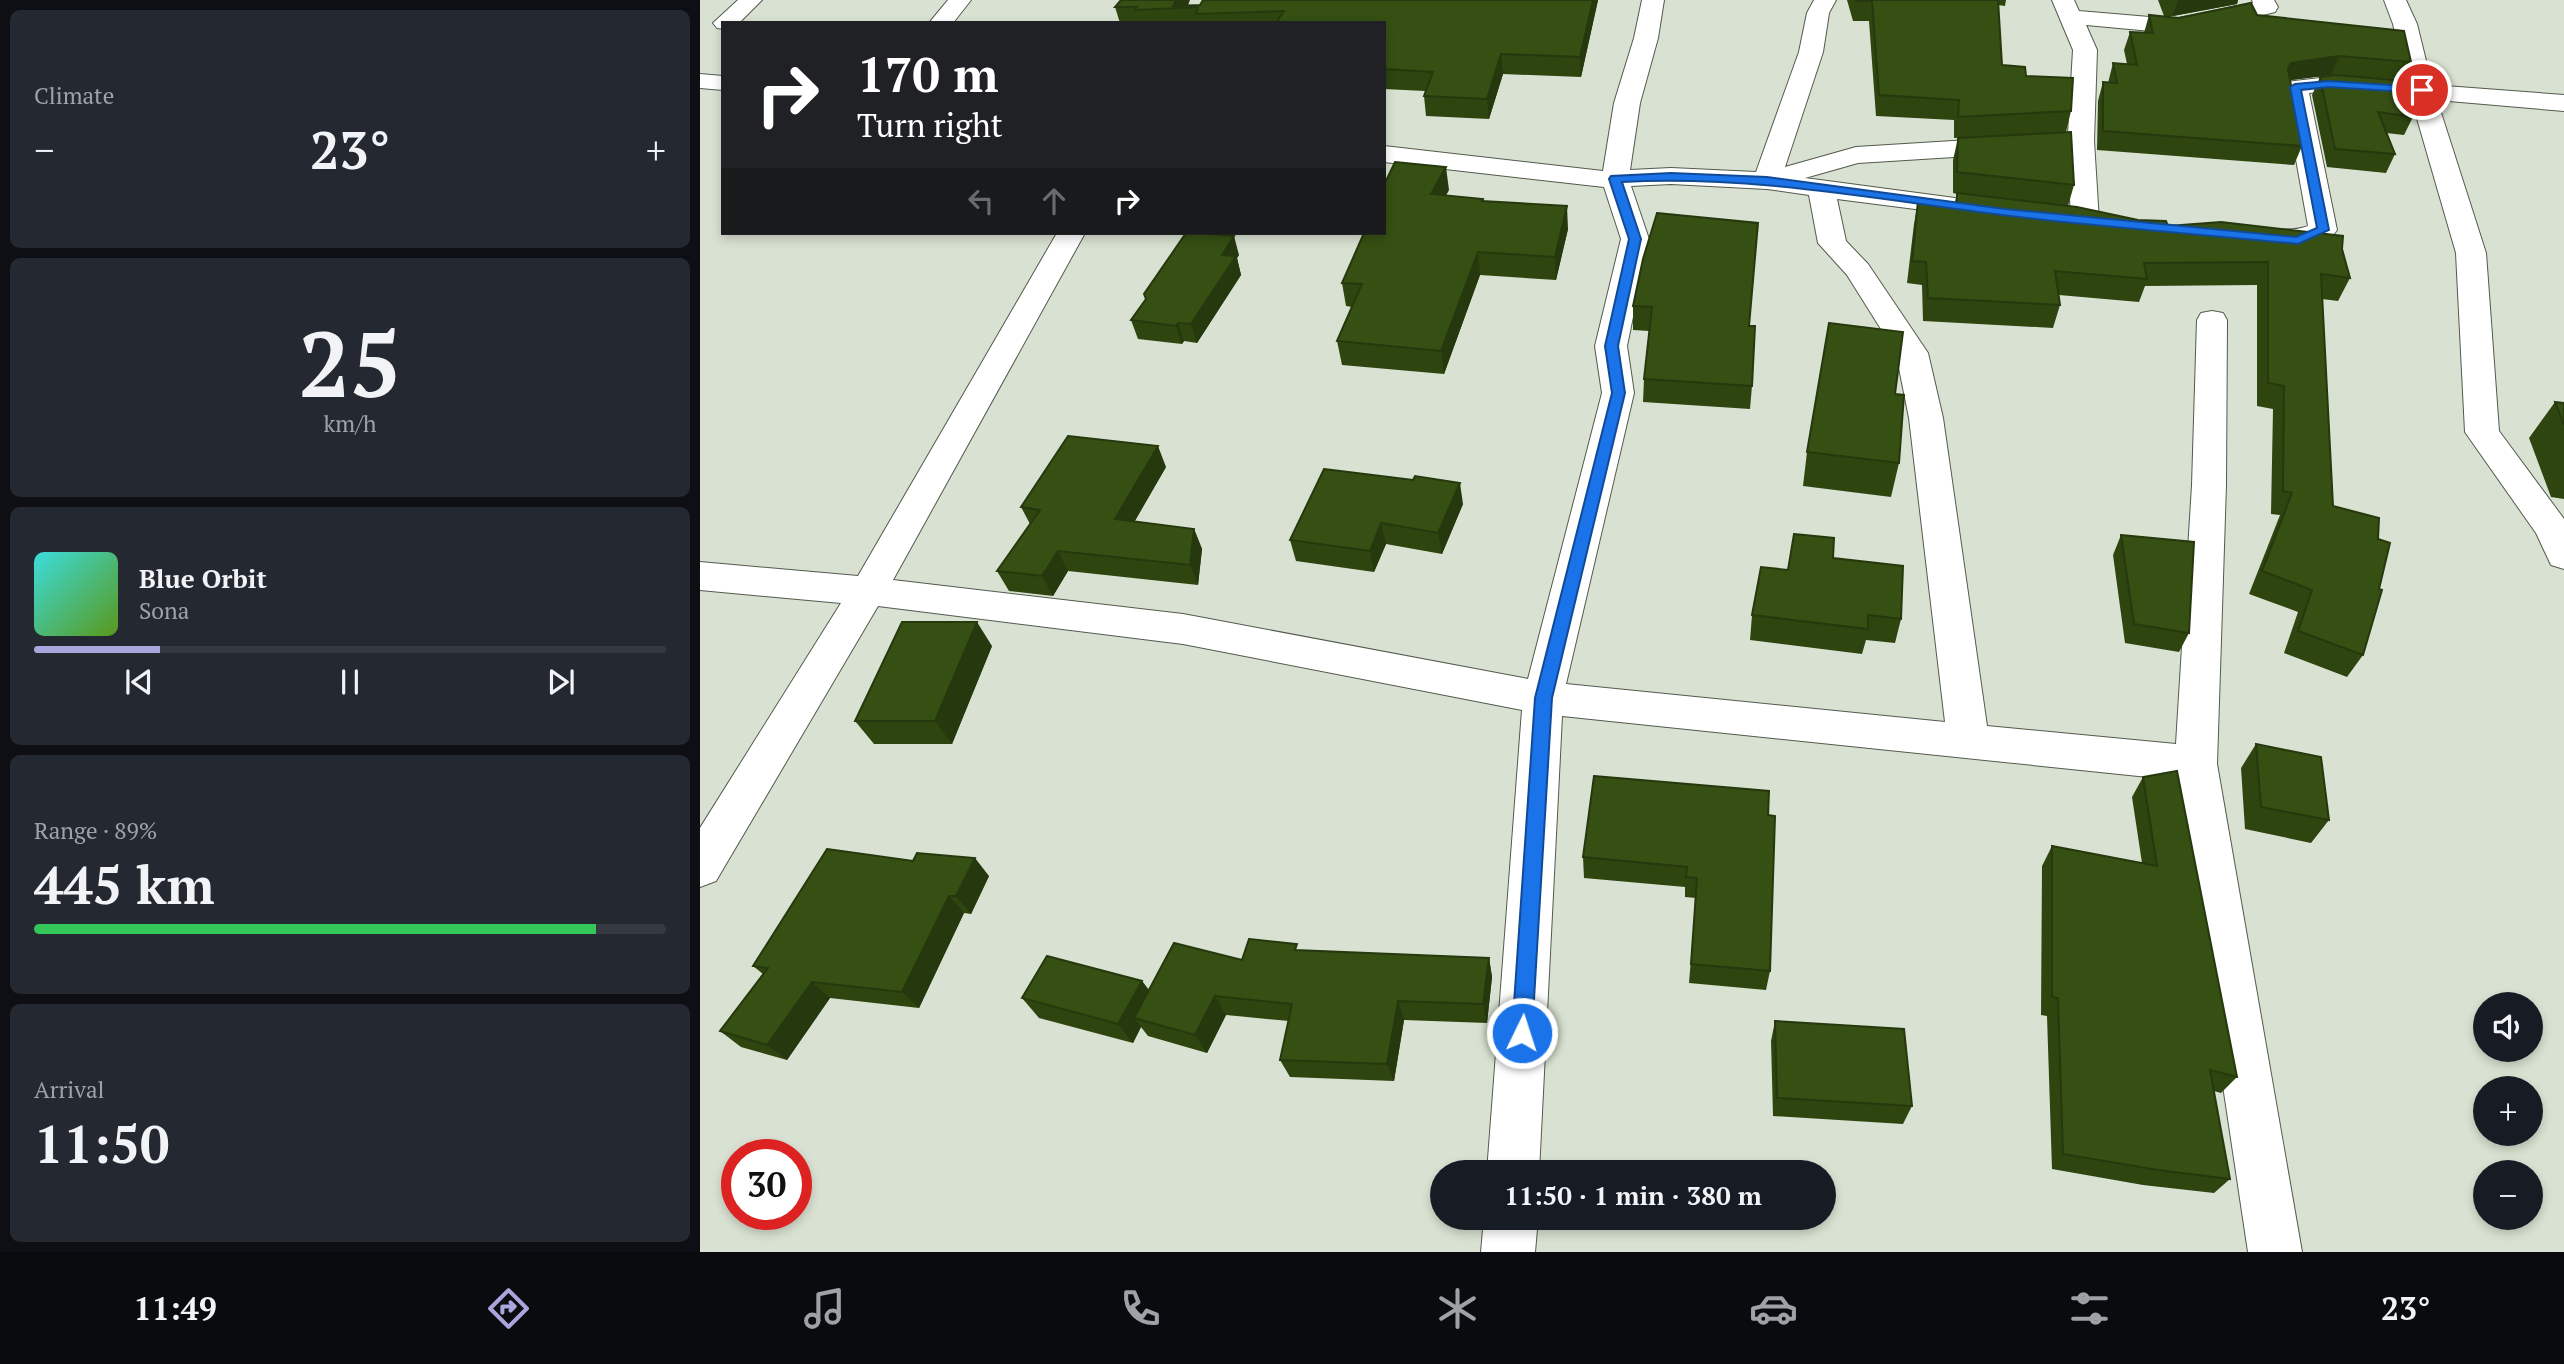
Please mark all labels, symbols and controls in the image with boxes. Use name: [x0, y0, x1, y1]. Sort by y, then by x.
text: 170 m: [857, 41, 999, 106]
icon: right: [742, 49, 833, 140]
pin: [2392, 60, 2452, 120]
icon: arrive: [2403, 71, 2441, 109]
text: Climate: [34, 80, 114, 111]
text: Turn right: [857, 104, 1003, 146]
text: 23°: [310, 115, 390, 184]
text: −: [34, 125, 54, 175]
text: +: [646, 125, 666, 175]
icon: left: [962, 182, 1000, 220]
icon: ahead: [1035, 182, 1073, 220]
icon: right: [1108, 182, 1146, 220]
text: 25: [299, 302, 401, 423]
text: km/h: [323, 408, 377, 439]
text: Blue Orbit: [139, 561, 267, 595]
text: Sona: [139, 595, 189, 626]
icon: previous: [120, 663, 158, 701]
icon: pause: [331, 663, 369, 701]
icon: next: [542, 663, 580, 701]
text: Range · 89%: [34, 815, 157, 846]
text: 445 km: [34, 850, 215, 919]
map controls: [2473, 992, 2543, 1230]
button: sound: [2473, 992, 2543, 1062]
position arrow: [1485, 996, 1559, 1070]
text: Arrival: [34, 1074, 105, 1105]
button: +: [2473, 1076, 2543, 1146]
text: 11:50: [34, 1109, 169, 1178]
speed limit sign: 30: [721, 1139, 812, 1230]
button: −: [2473, 1160, 2543, 1230]
text: 11:50 · 1 min · 380 m: [1504, 1178, 1762, 1212]
icon: directions: [484, 1284, 533, 1333]
icon: music: [800, 1284, 849, 1333]
icon: phone: [1116, 1284, 1165, 1333]
icon: climate: [1433, 1284, 1482, 1333]
icon: car: [1749, 1284, 1798, 1333]
icon: filters: [2065, 1284, 2114, 1333]
text: 11:49: [134, 1287, 217, 1329]
text: 23°: [2381, 1287, 2430, 1329]

